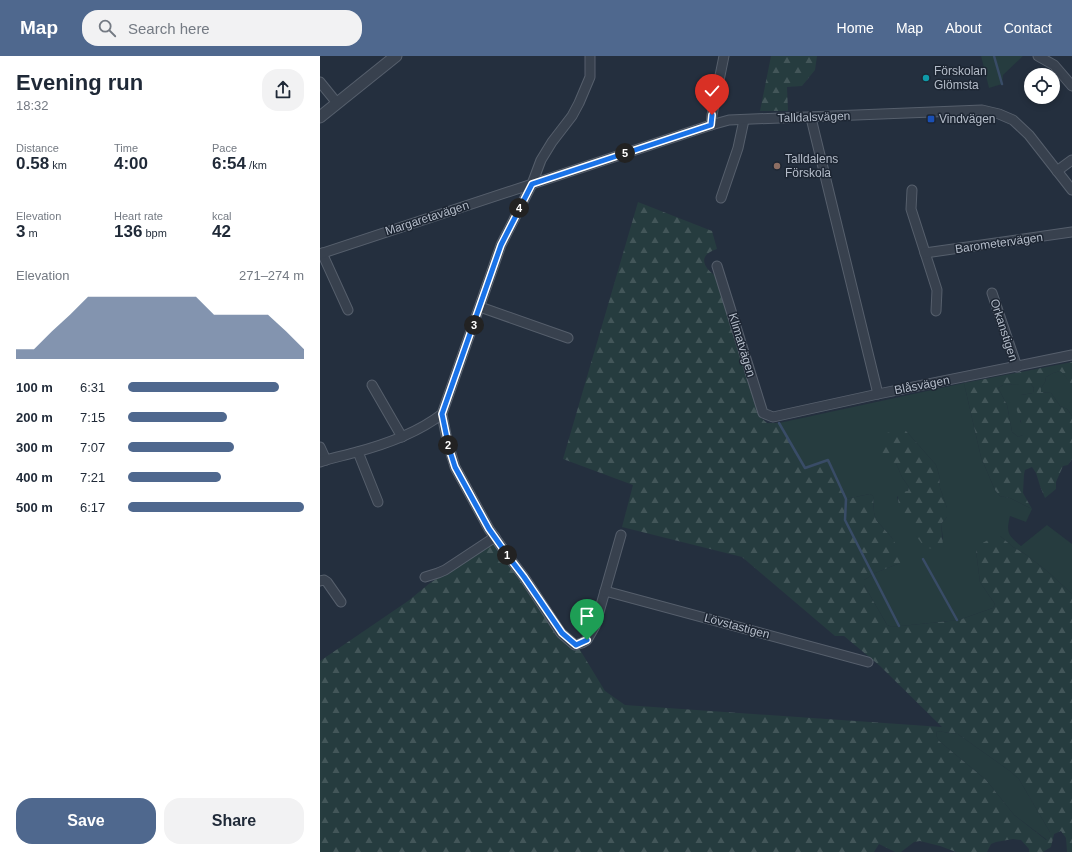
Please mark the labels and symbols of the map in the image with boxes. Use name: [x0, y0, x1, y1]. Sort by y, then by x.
place label: Förskolan Glömsta: [934, 64, 987, 92]
marker: Förskolan Glömsta: [921, 73, 931, 83]
pin: [695, 74, 729, 115]
street label: Talldalsvägen: [777, 109, 851, 125]
place label: Vindvägen: [939, 112, 996, 126]
marker: Vindvägen: [926, 114, 936, 124]
pin: 5: [615, 143, 635, 163]
place label: Talldalens Förskola: [785, 152, 838, 180]
marker: Talldalens Förskola: [772, 161, 782, 171]
street label: Margaretavägen: [383, 198, 471, 238]
pin: 4: [509, 198, 529, 218]
street label: Barometervägen: [954, 230, 1044, 256]
street label: Orkanstigen: [987, 297, 1021, 363]
street label: Klimatvägen: [726, 311, 758, 379]
pin: 3: [464, 315, 484, 335]
street label: Blåsvägen: [893, 373, 951, 397]
pin: 2: [438, 435, 458, 455]
pin: 1: [497, 545, 517, 565]
pin: [570, 599, 604, 640]
street label: Lövstastigen: [703, 611, 771, 641]

